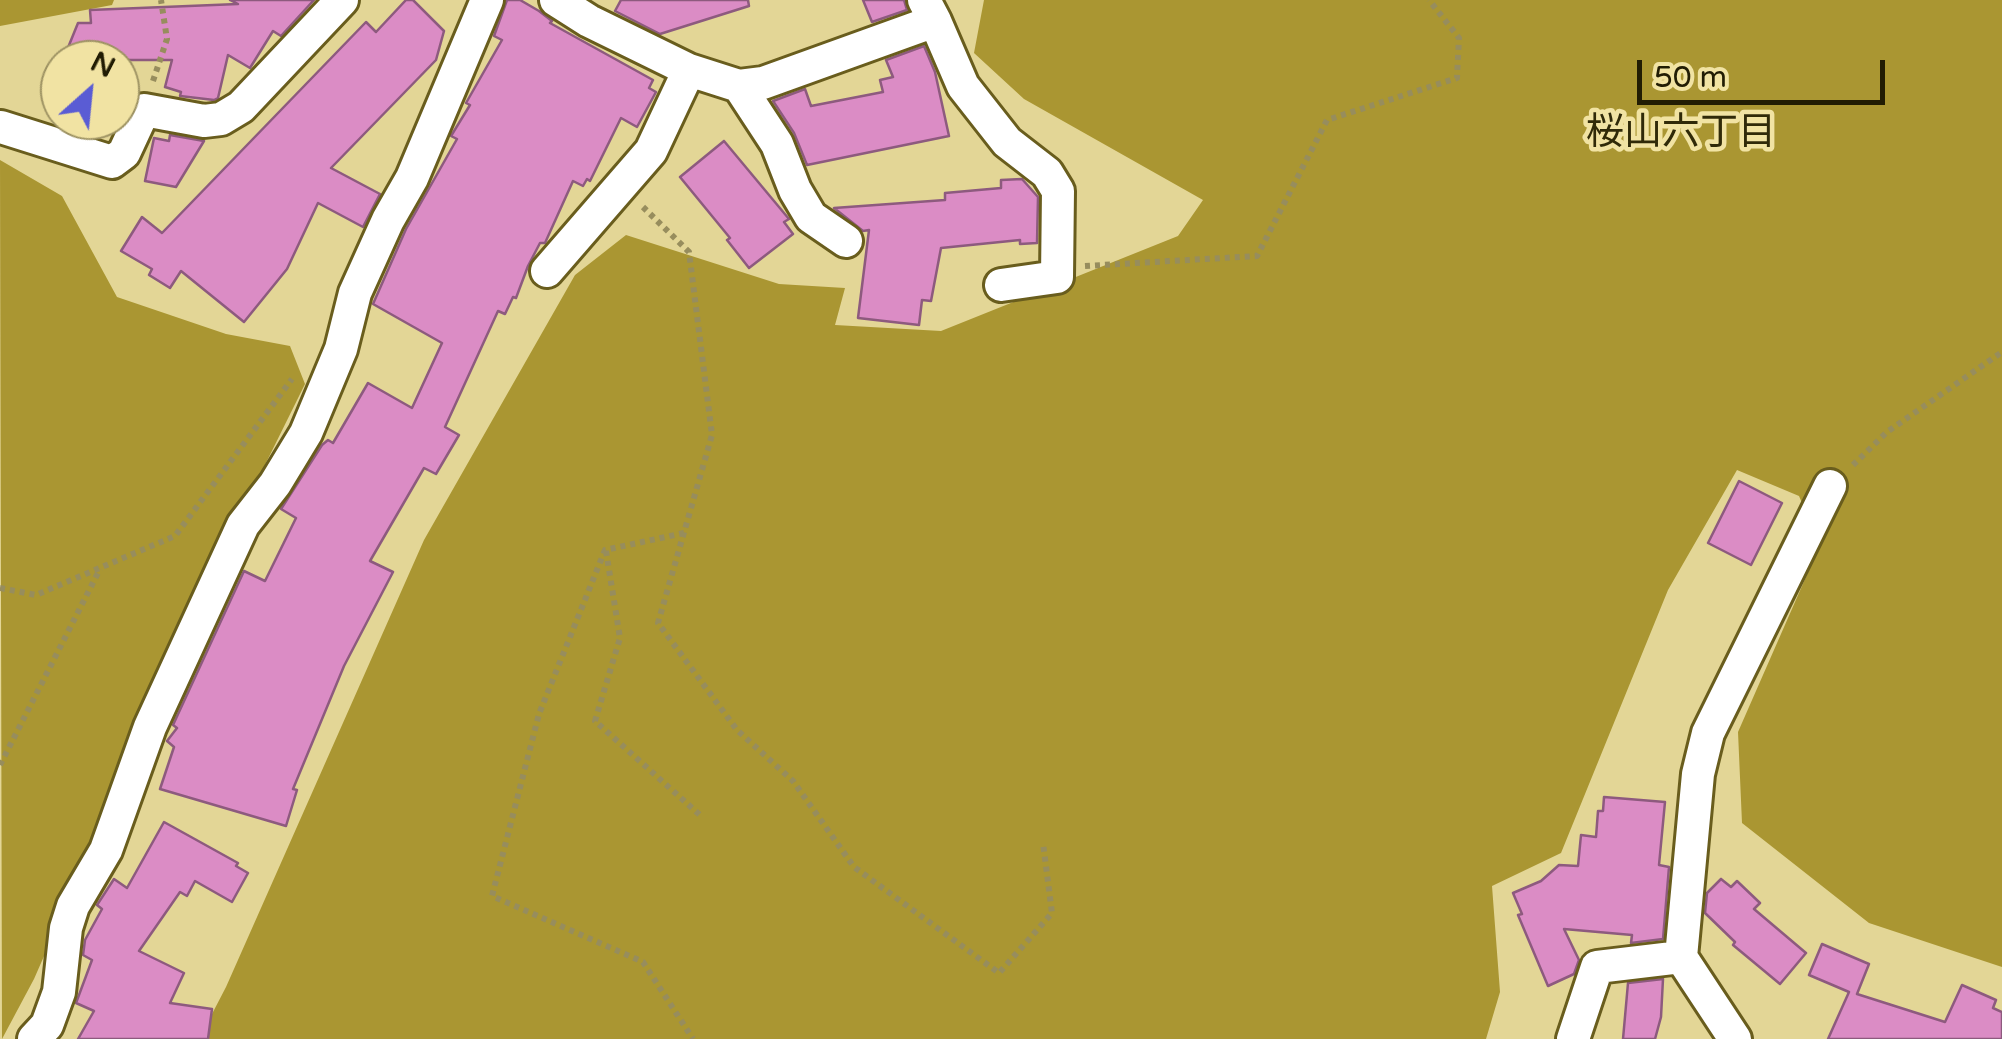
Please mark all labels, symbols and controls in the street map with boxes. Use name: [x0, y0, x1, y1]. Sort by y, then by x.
north arrow: [40, 40, 140, 140]
scale bar: [1642, 40, 1890, 102]
text: N: [85, 45, 120, 85]
text: 50 m: [1654, 59, 1727, 96]
district label: 桜山六丁目: [1586, 111, 1776, 157]

